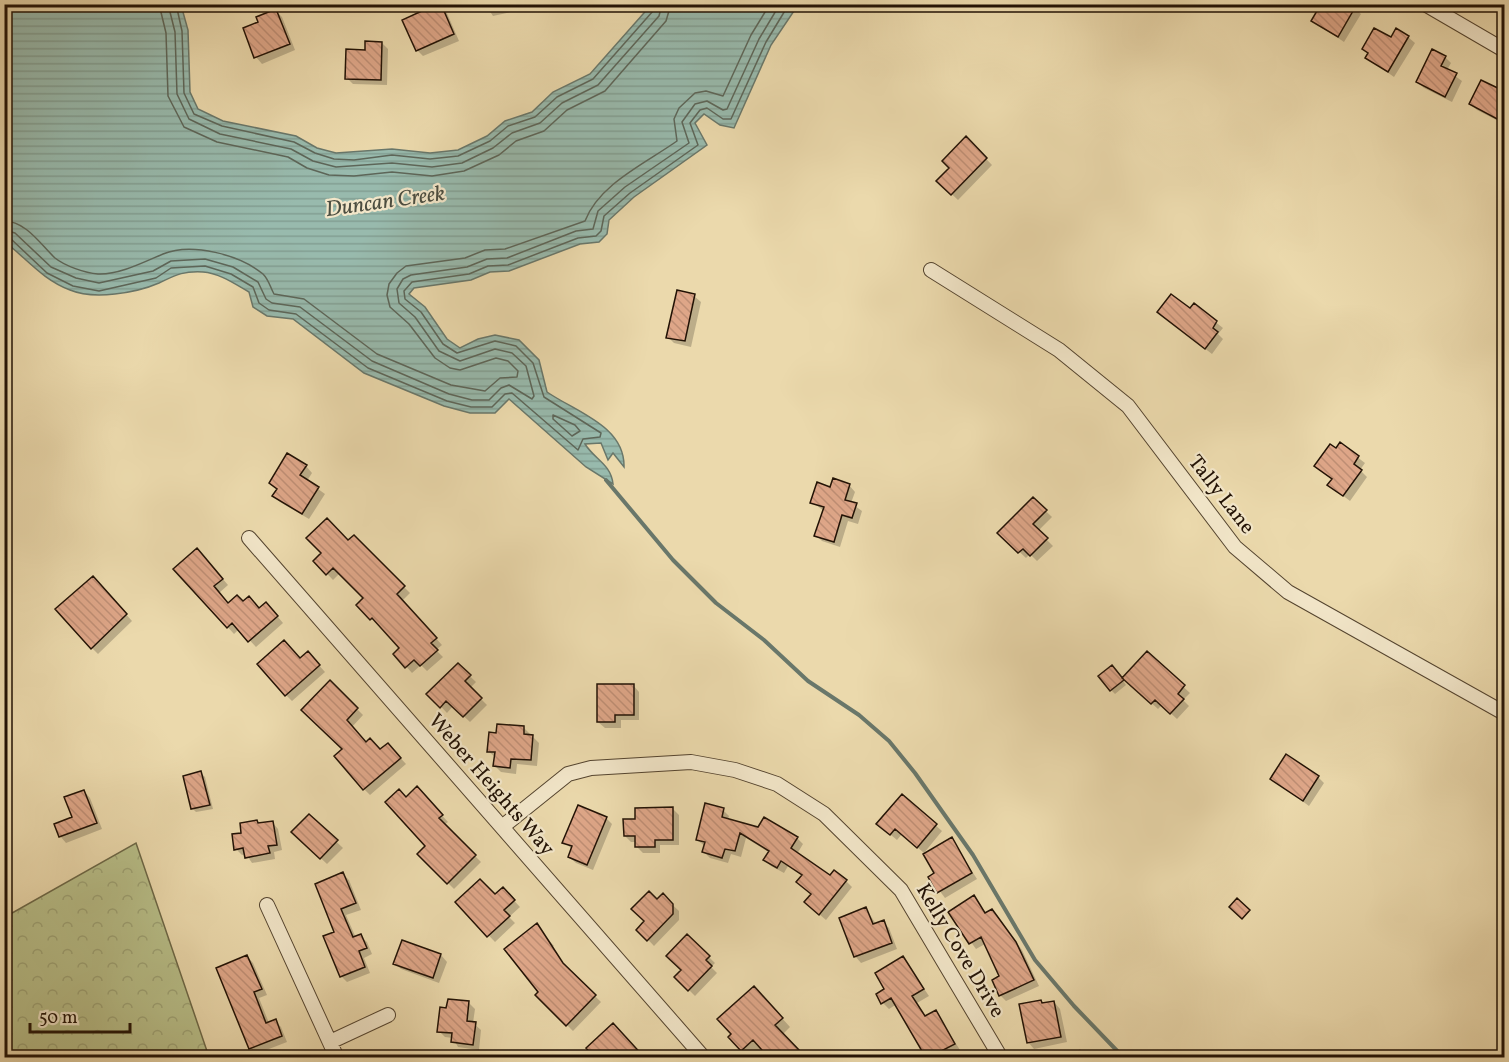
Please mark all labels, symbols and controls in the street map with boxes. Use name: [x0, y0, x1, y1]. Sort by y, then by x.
water label: Duncan Creek: [324, 179, 447, 226]
street label: Tally Lane: [1181, 449, 1261, 541]
street label: Weber Heights Way: [421, 708, 561, 863]
street label: Kelly Cove Drive: [908, 878, 1011, 1023]
scale bar: [30, 996, 130, 1034]
text: 50 m: [39, 1006, 78, 1031]

